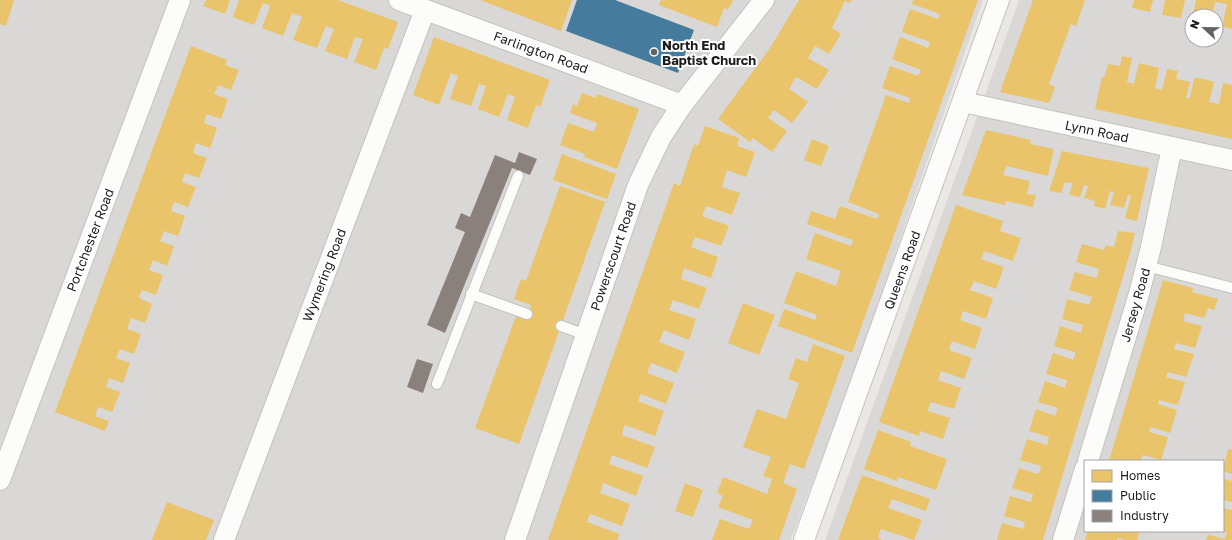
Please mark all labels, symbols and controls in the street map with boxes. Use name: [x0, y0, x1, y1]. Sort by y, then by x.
north arrow: [1184, 8, 1224, 48]
text: N: [1187, 18, 1202, 30]
street label: Farlington Road: [491, 27, 591, 77]
place label: North End Baptist Church: [662, 37, 756, 68]
marker: North End Baptist Church: [649, 47, 659, 57]
street label: Lynn Road: [1064, 116, 1130, 146]
street label: Portchester Road: [63, 186, 117, 294]
street label: Powerscourt Road: [587, 199, 639, 313]
street label: Wymering Road: [299, 226, 349, 324]
street label: Queens Road: [880, 228, 924, 312]
street label: Jersey Road: [1117, 266, 1153, 344]
legend: [1084, 460, 1224, 532]
text: Homes: [1120, 468, 1160, 483]
text: Public: [1120, 488, 1157, 503]
text: Industry: [1120, 508, 1169, 523]

